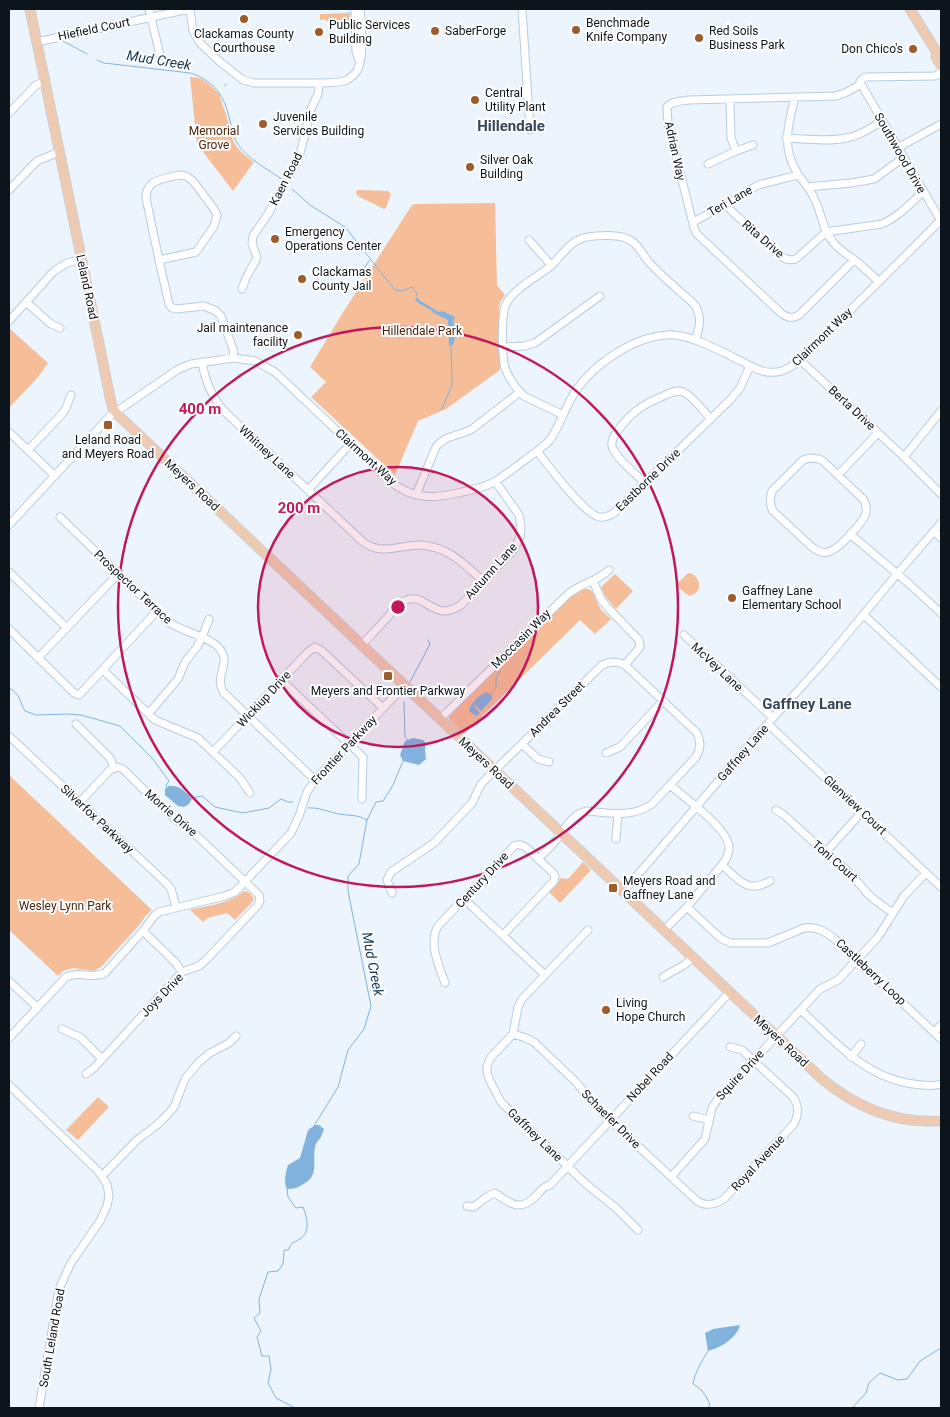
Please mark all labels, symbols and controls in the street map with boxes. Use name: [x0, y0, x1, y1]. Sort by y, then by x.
marker: Clackamas County Courthouse: [238, 13, 250, 25]
street label: Hiefield Court: [57, 15, 131, 43]
place label: Benchmade Knife Company: [586, 16, 667, 44]
place label: Public Services Building: [329, 18, 410, 46]
place label: SaberForge: [445, 24, 506, 38]
marker: Benchmade Knife Company: [570, 24, 582, 36]
place label: Red Soils Business Park: [709, 24, 786, 52]
marker: SaberForge: [429, 25, 441, 37]
marker: Public Services Building: [313, 26, 325, 38]
place label: Clackamas County Courthouse: [194, 27, 294, 55]
marker: Red Soils Business Park: [693, 32, 705, 44]
place label: Don Chico's: [841, 42, 903, 56]
marker: Don Chico's: [907, 43, 919, 55]
water label: Mud Creek: [126, 47, 193, 73]
place label: Central Utility Plant: [485, 86, 546, 114]
marker: Central Utility Plant: [469, 94, 481, 106]
place label: Juvenile Services Building: [273, 110, 364, 138]
street label: Southwood Drive: [871, 110, 929, 196]
district label: Hillendale: [477, 117, 545, 135]
marker: Juvenile Services Building: [257, 118, 269, 130]
street label: Adrian Way: [662, 120, 688, 182]
park label: Memorial Grove: [189, 124, 239, 152]
street label: Kaen Road: [267, 150, 305, 208]
place label: Silver Oak Building: [480, 153, 534, 181]
marker: Silver Oak Building: [464, 161, 476, 173]
street label: Teri Lane: [705, 183, 755, 219]
street label: Rita Drive: [739, 217, 787, 261]
place label: Emergency Operations Center: [285, 225, 381, 253]
marker: Emergency Operations Center: [269, 233, 281, 245]
street label: Leland Road: [73, 253, 101, 321]
place label: Clackamas County Jail: [312, 265, 371, 293]
marker: Clackamas County Jail: [296, 273, 308, 285]
street label: Clairmont Way: [789, 305, 855, 369]
place label: Jail maintenance facility: [197, 321, 288, 349]
park label: Hillendale Park: [382, 324, 463, 338]
marker: Jail maintenance facility: [292, 329, 304, 341]
street label: Berta Drive: [826, 383, 878, 433]
text: 400 m: [179, 400, 221, 418]
marker: Leland Road and Meyers Road: [102, 419, 114, 431]
street label: Whitney Lane: [236, 422, 298, 482]
street label: Clairmont Way: [332, 426, 400, 488]
place label: Leland Road and Meyers Road: [62, 433, 154, 461]
street label: Eastborne Drive: [613, 446, 683, 514]
street label: Meyers Road: [162, 456, 222, 514]
text: 200 m: [278, 499, 320, 517]
street label: Autumn Lane: [462, 540, 520, 602]
street label: Prospector Terrace: [91, 547, 175, 627]
place label: Gaffney Lane Elementary School: [742, 584, 842, 612]
marker: Gaffney Lane Elementary School: [726, 592, 738, 604]
centre of rings: [389, 598, 407, 616]
street label: Moccasin Way: [489, 606, 554, 671]
street label: McVey Lane: [688, 640, 746, 694]
street label: Wickiup Drive: [234, 668, 294, 730]
marker: Meyers and Frontier Parkway: [382, 670, 394, 682]
street label: Andrea Street: [526, 678, 588, 740]
place label: Meyers and Frontier Parkway: [311, 684, 465, 698]
district label: Gaffney Lane: [762, 695, 852, 713]
street label: Frontier Parkway: [308, 712, 380, 787]
street label: Gaffney Lane: [715, 722, 771, 784]
street label: Meyers Road: [456, 734, 516, 792]
street label: Glenview Court: [821, 772, 889, 838]
street label: Silverfox Parkway: [58, 782, 137, 857]
street label: Morrie Drive: [142, 787, 200, 839]
street label: Toni Court: [809, 838, 861, 885]
street label: Century Drive: [453, 849, 511, 911]
place label: Meyers Road and Gaffney Lane: [623, 874, 715, 902]
marker: Meyers Road and Gaffney Lane: [607, 882, 619, 894]
park label: Wesley Lynn Park: [19, 899, 112, 913]
water label: Mud Creek: [359, 931, 387, 999]
street label: Castleberry Loop: [833, 936, 909, 1008]
street label: Joys Drive: [138, 970, 186, 1020]
place label: Living Hope Church: [616, 996, 685, 1024]
marker: Living Hope Church: [600, 1004, 612, 1016]
street label: Meyers Road: [751, 1012, 811, 1070]
street label: Squire Drive: [713, 1047, 767, 1103]
street label: Nobel Road: [624, 1050, 676, 1104]
street label: Schaefer Drive: [579, 1087, 643, 1151]
street label: Gaffney Lane: [505, 1105, 565, 1165]
street label: Royal Avenue: [729, 1132, 787, 1194]
street label: South Leland Road: [36, 1287, 68, 1389]

